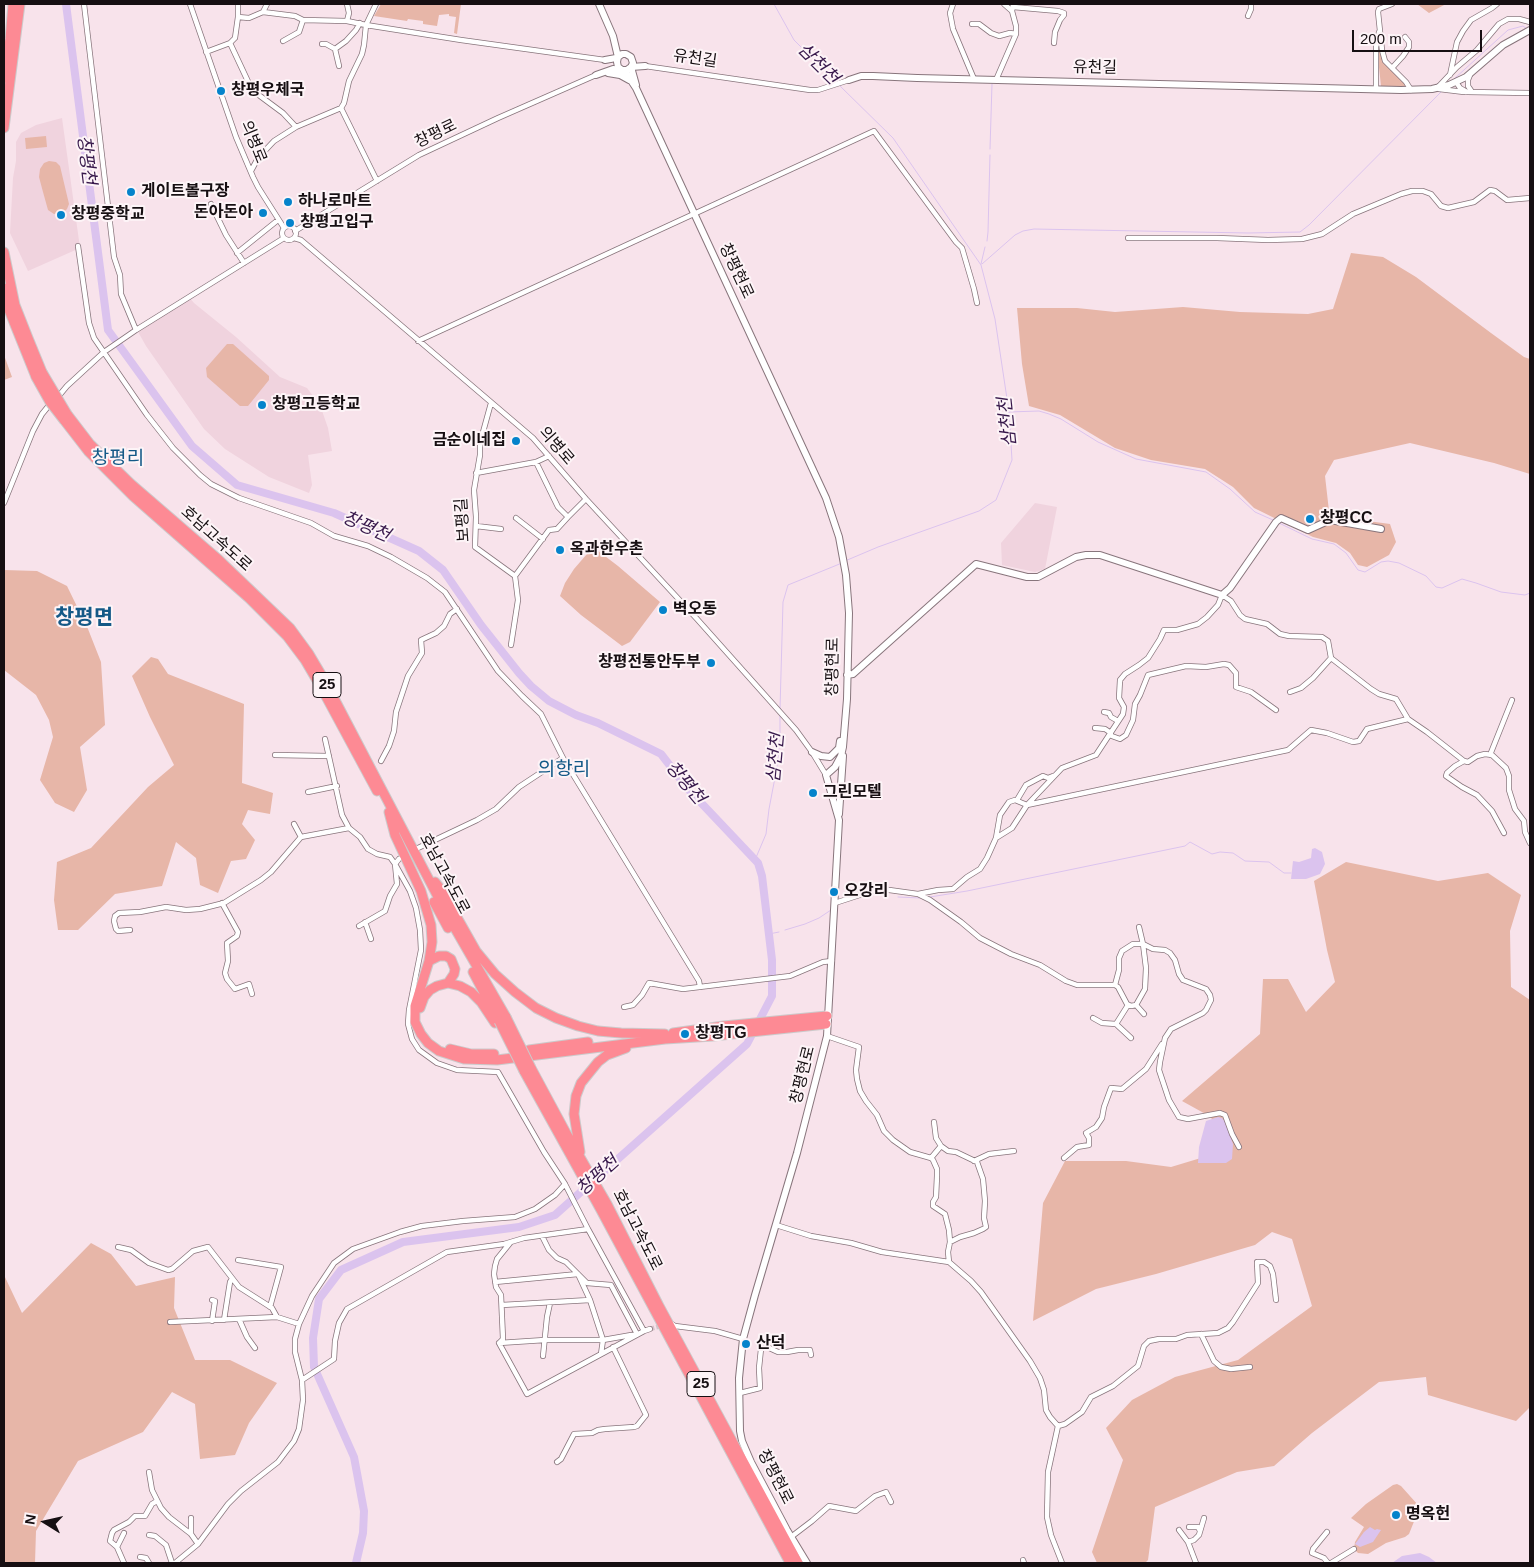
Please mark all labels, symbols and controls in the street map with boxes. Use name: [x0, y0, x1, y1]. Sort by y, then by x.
scale bar: [1354, 20, 1484, 52]
text: 200 m: [1360, 30, 1402, 47]
water label: 삼천천: [793, 39, 843, 89]
street label: 유천길: [672, 46, 718, 72]
street label: 유천길: [1073, 58, 1117, 78]
place label: 창평우체국: [231, 81, 305, 101]
marker: 창평우체국: [215, 85, 227, 97]
street label: 창평로: [412, 116, 460, 152]
street label: 의병로: [236, 118, 270, 166]
water label: 창평천: [72, 134, 100, 186]
place label: 게이트볼구장: [141, 182, 229, 202]
marker: 게이트볼구장: [125, 186, 137, 198]
place label: 하나로마트: [298, 192, 372, 212]
marker: 하나로마트: [282, 196, 294, 208]
place label: 돈아돈아: [194, 203, 253, 223]
place label: 창평중학교: [71, 205, 145, 225]
marker: 돈아돈아: [257, 207, 269, 219]
marker: 창평중학교: [55, 209, 67, 221]
place label: 창평고입구: [300, 213, 374, 233]
marker: 창평고입구: [284, 217, 296, 229]
street label: 창평현로: [715, 240, 757, 302]
place label: 창평고등학교: [272, 395, 360, 415]
water label: 삼천천: [995, 396, 1021, 448]
marker: 창평고등학교: [256, 399, 268, 411]
street label: 의병로: [534, 423, 578, 469]
place label: 금순이네집: [432, 431, 506, 451]
marker: 금순이네집: [510, 435, 522, 447]
district label: 창평리: [92, 448, 144, 470]
street label: 보평길: [452, 497, 474, 543]
street label: 호남고속도로: [177, 502, 255, 576]
water label: 창평천: [339, 507, 393, 547]
place label: 창평CC: [1320, 509, 1373, 529]
marker: 창평CC: [1304, 513, 1316, 525]
place label: 옥과한우촌: [570, 540, 644, 560]
marker: 옥과한우촌: [554, 544, 566, 556]
place label: 벽오동: [673, 600, 717, 620]
marker: 벽오동: [657, 604, 669, 616]
district label: 창평면: [55, 605, 113, 631]
street label: 창평현로: [823, 637, 843, 697]
place label: 창평전통안두부: [598, 653, 701, 673]
marker: 창평전통안두부: [705, 657, 717, 669]
road number: 25: [313, 672, 341, 698]
water label: 삼천천: [763, 732, 789, 784]
water label: 창평천: [661, 757, 709, 809]
district label: 의항리: [538, 759, 590, 781]
place label: 그린모텔: [823, 783, 882, 803]
marker: 그린모텔: [807, 787, 819, 799]
street label: 호남고속도로: [415, 831, 473, 917]
place label: 오강리: [844, 882, 888, 902]
marker: 오강리: [828, 886, 840, 898]
place label: 창평TG: [695, 1024, 747, 1044]
marker: 창평TG: [679, 1028, 691, 1040]
street label: 창평현로: [787, 1044, 819, 1106]
water label: 창평천: [572, 1151, 624, 1201]
street label: 호남고속도로: [608, 1186, 666, 1274]
place label: 산덕: [756, 1334, 785, 1354]
marker: 산덕: [740, 1338, 752, 1350]
road number: 25: [687, 1372, 715, 1396]
street label: 창평현로: [753, 1446, 797, 1508]
north arrow: [20, 1497, 70, 1547]
place label: 명옥헌: [1406, 1505, 1450, 1525]
marker: 명옥헌: [1390, 1509, 1402, 1521]
text: N: [21, 1513, 39, 1526]

